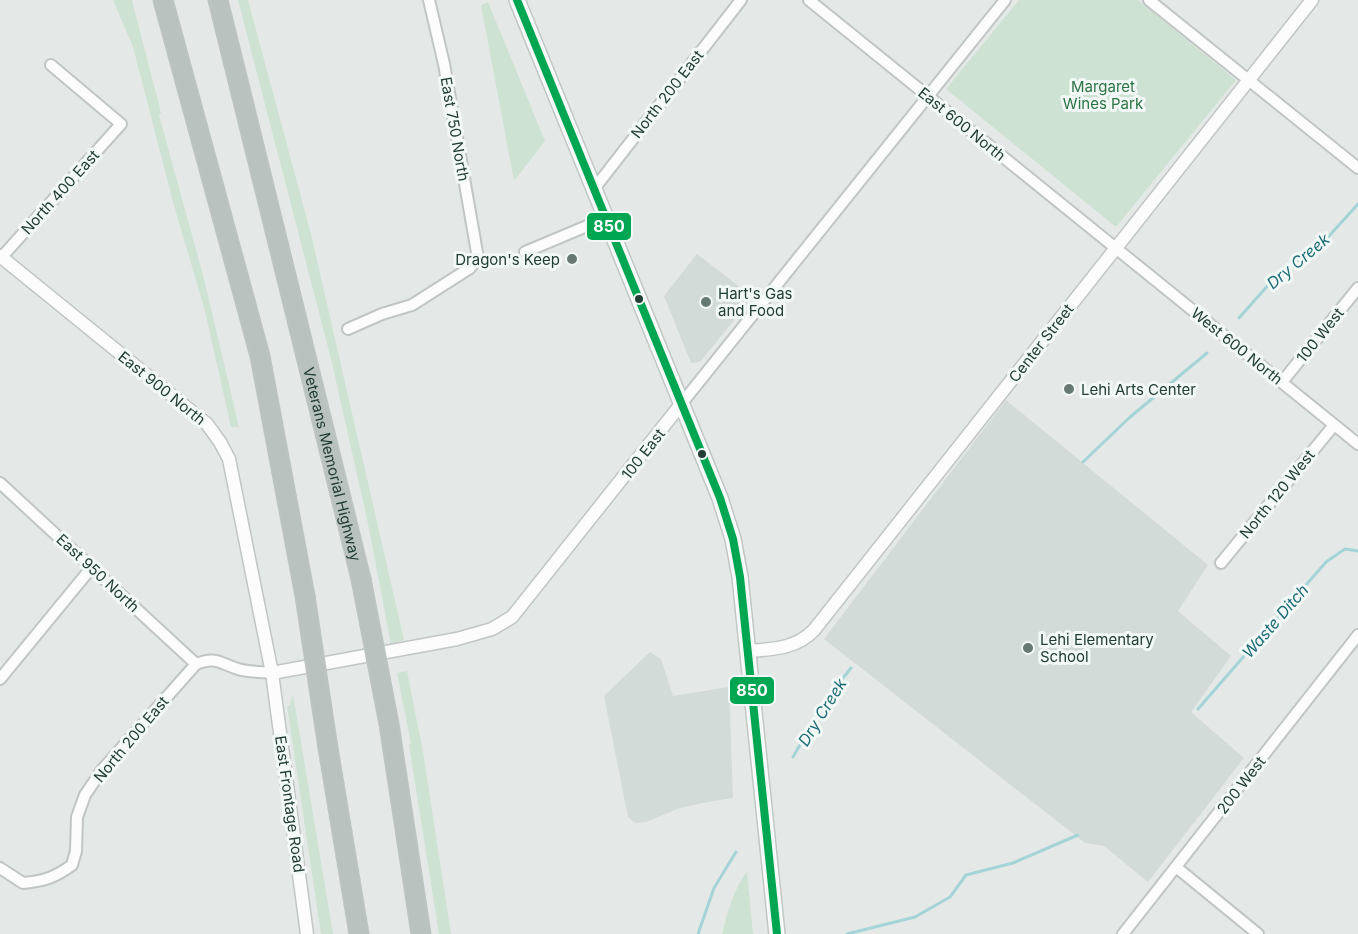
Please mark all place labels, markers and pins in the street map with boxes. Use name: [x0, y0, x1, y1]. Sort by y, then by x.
place label: Dragon's Keep: [455, 250, 560, 269]
marker: Dragon's Keep: [565, 252, 579, 266]
place label: Hart's Gas and Food: [718, 284, 793, 320]
unlabelled marker: [633, 293, 645, 305]
marker: Hart's Gas and Food: [699, 295, 713, 309]
place label: Lehi Arts Center: [1081, 380, 1196, 399]
marker: Lehi Arts Center: [1062, 382, 1076, 396]
unlabelled marker: [696, 448, 708, 460]
place label: Lehi Elementary School: [1040, 630, 1154, 666]
marker: Lehi Elementary School: [1021, 641, 1035, 655]

